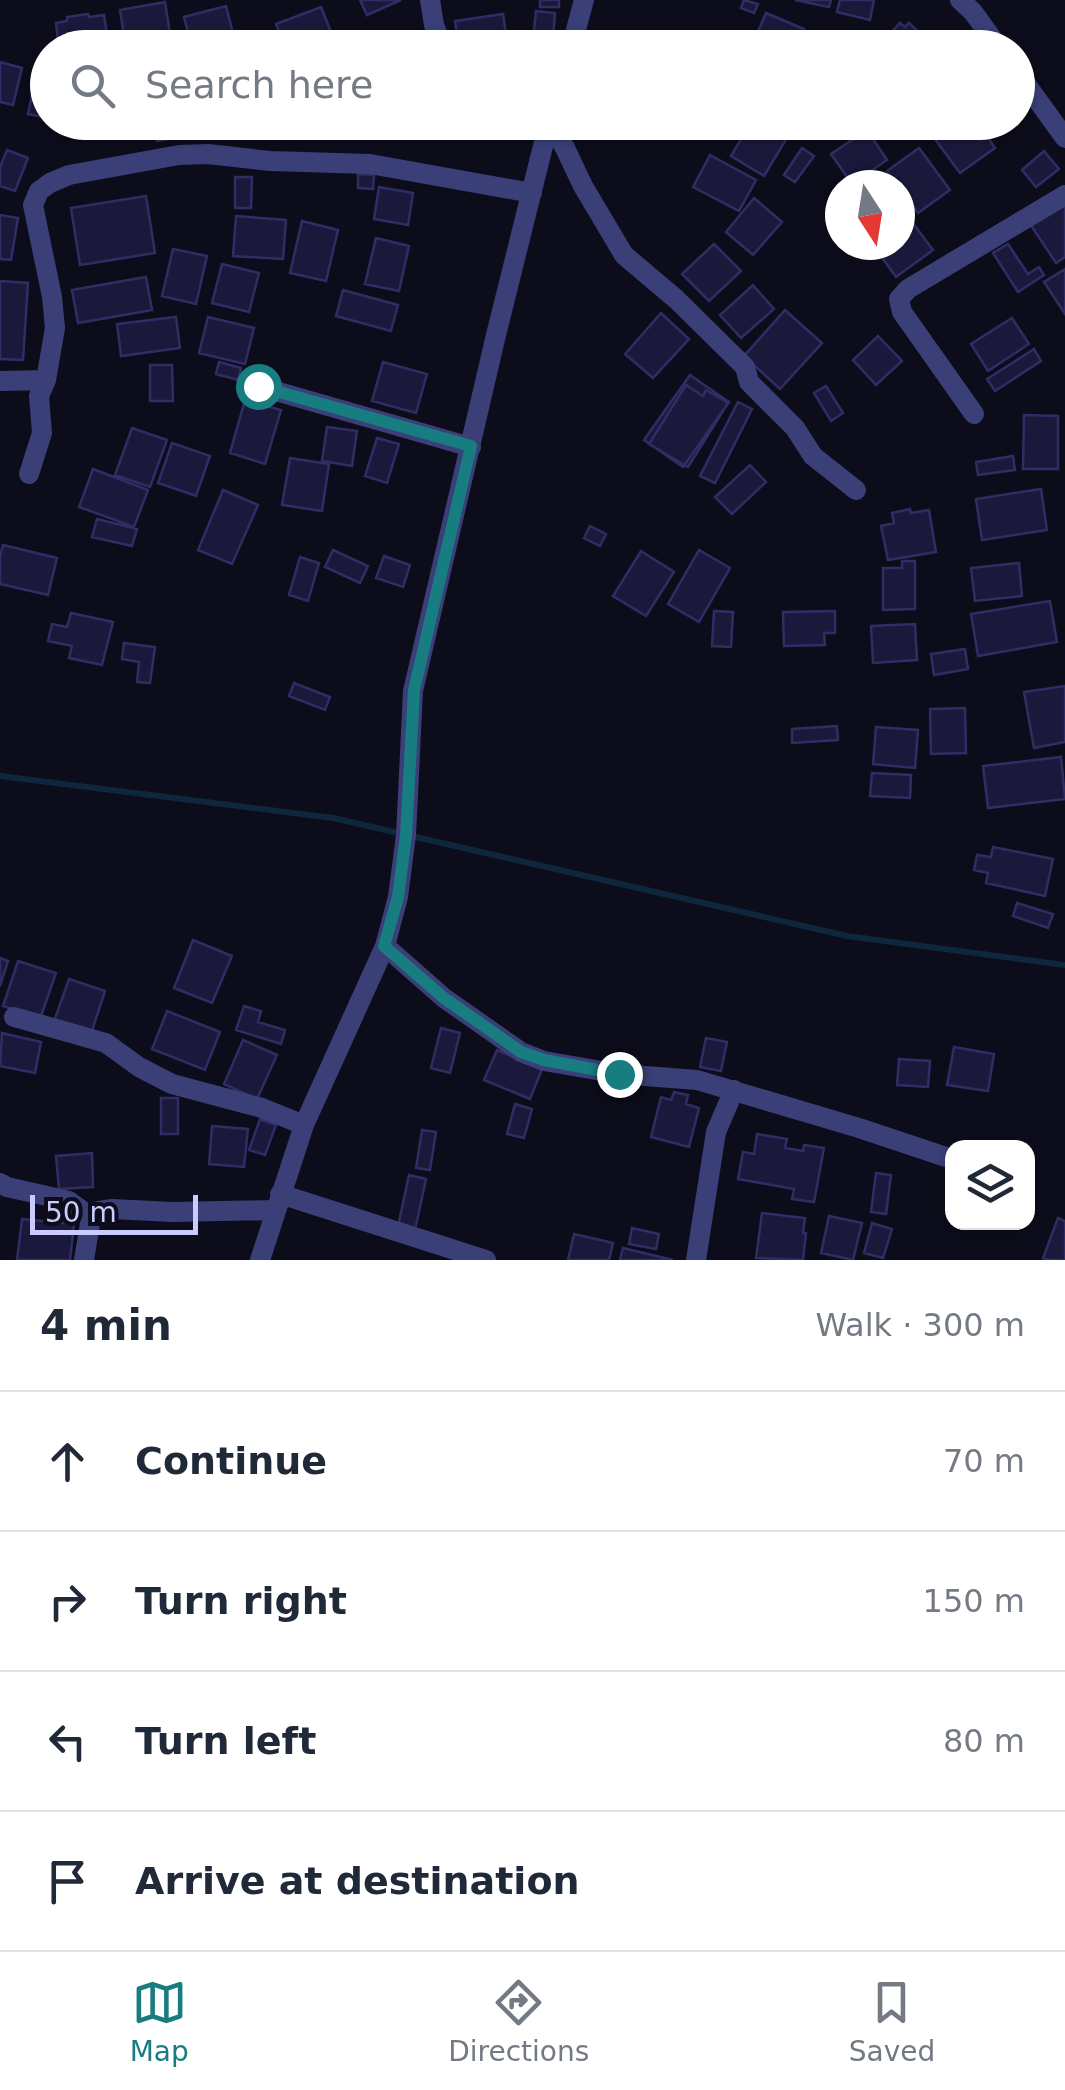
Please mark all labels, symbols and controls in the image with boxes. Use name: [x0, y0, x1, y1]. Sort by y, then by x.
search box: [30, 30, 1035, 140]
icon: search: [65, 58, 120, 113]
text: Search here: [145, 63, 373, 107]
north arrow: [825, 170, 915, 260]
route start: [236, 364, 282, 410]
route end: [597, 1052, 643, 1098]
map controls: [945, 1140, 1035, 1230]
button: layers: [945, 1140, 1035, 1230]
scale bar: [30, 1190, 198, 1234]
text: 50 m: [45, 1196, 117, 1229]
text: 4 min: [40, 1301, 172, 1350]
text: Walk · 300 m: [815, 1306, 1025, 1344]
icon: ahead: [40, 1434, 95, 1489]
text: Continue: [135, 1439, 327, 1483]
text: 70 m: [943, 1442, 1025, 1480]
icon: right: [40, 1574, 95, 1629]
text: Turn right: [135, 1579, 347, 1623]
text: 150 m: [923, 1582, 1025, 1620]
icon: left: [40, 1714, 95, 1769]
text: Turn left: [135, 1719, 316, 1763]
text: 80 m: [943, 1722, 1025, 1760]
icon: arrive: [40, 1854, 95, 1909]
text: Arrive at destination: [135, 1859, 580, 1903]
tab: Map: [130, 1975, 189, 2068]
tab: Directions: [448, 1975, 589, 2068]
tab: Saved: [849, 1975, 935, 2068]

